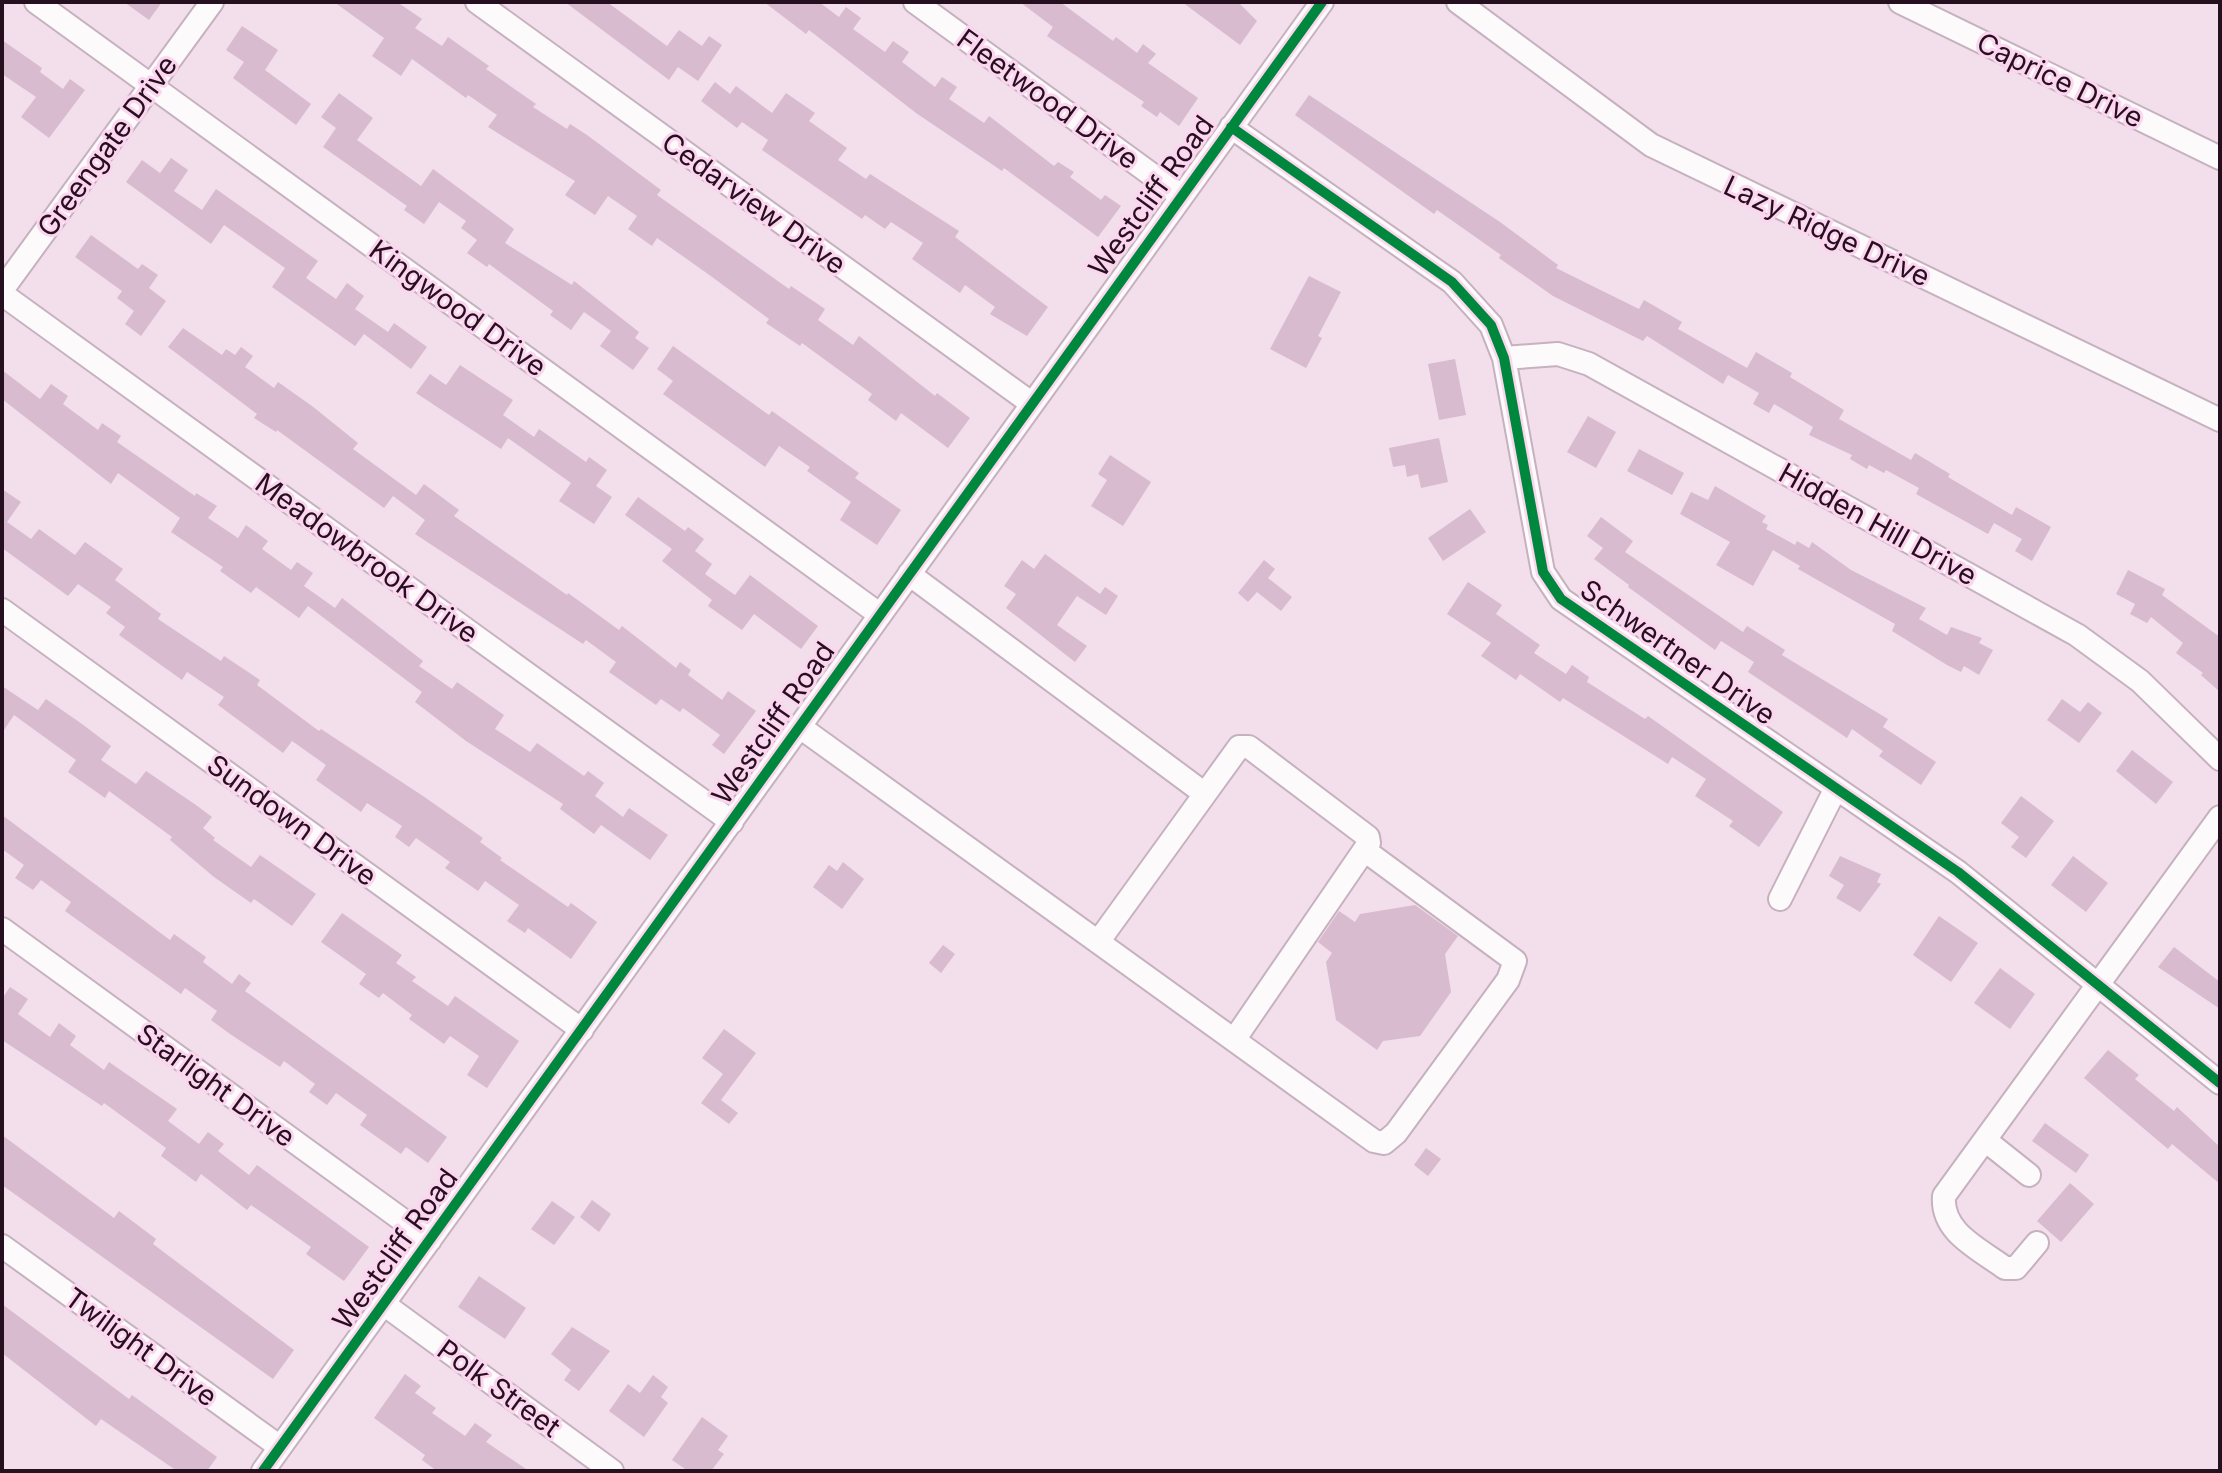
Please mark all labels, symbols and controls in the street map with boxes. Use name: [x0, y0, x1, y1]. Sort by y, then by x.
street label: Fleetwood Drive: [951, 22, 1145, 176]
street label: Caprice Drive: [1971, 25, 2149, 135]
street label: Greengate Drive: [30, 49, 184, 243]
street label: Westcliff Road: [1081, 109, 1221, 283]
street label: Cedarview Drive: [655, 125, 853, 281]
street label: Lazy Ridge Drive: [1719, 168, 1935, 294]
street label: Kingwood Drive: [363, 232, 553, 384]
street label: Hidden Hill Drive: [1773, 456, 1983, 592]
street label: Meadowbrook Drive: [249, 466, 485, 650]
street label: Schwertner Drive: [1574, 572, 1782, 732]
street label: Westcliff Road: [704, 635, 842, 811]
street label: Sundown Drive: [201, 747, 383, 893]
street label: Starlight Drive: [130, 1016, 302, 1154]
street label: Westcliff Road: [325, 1162, 465, 1336]
street label: Twilight Drive: [58, 1280, 224, 1414]
street label: Polk Street: [431, 1332, 567, 1444]

